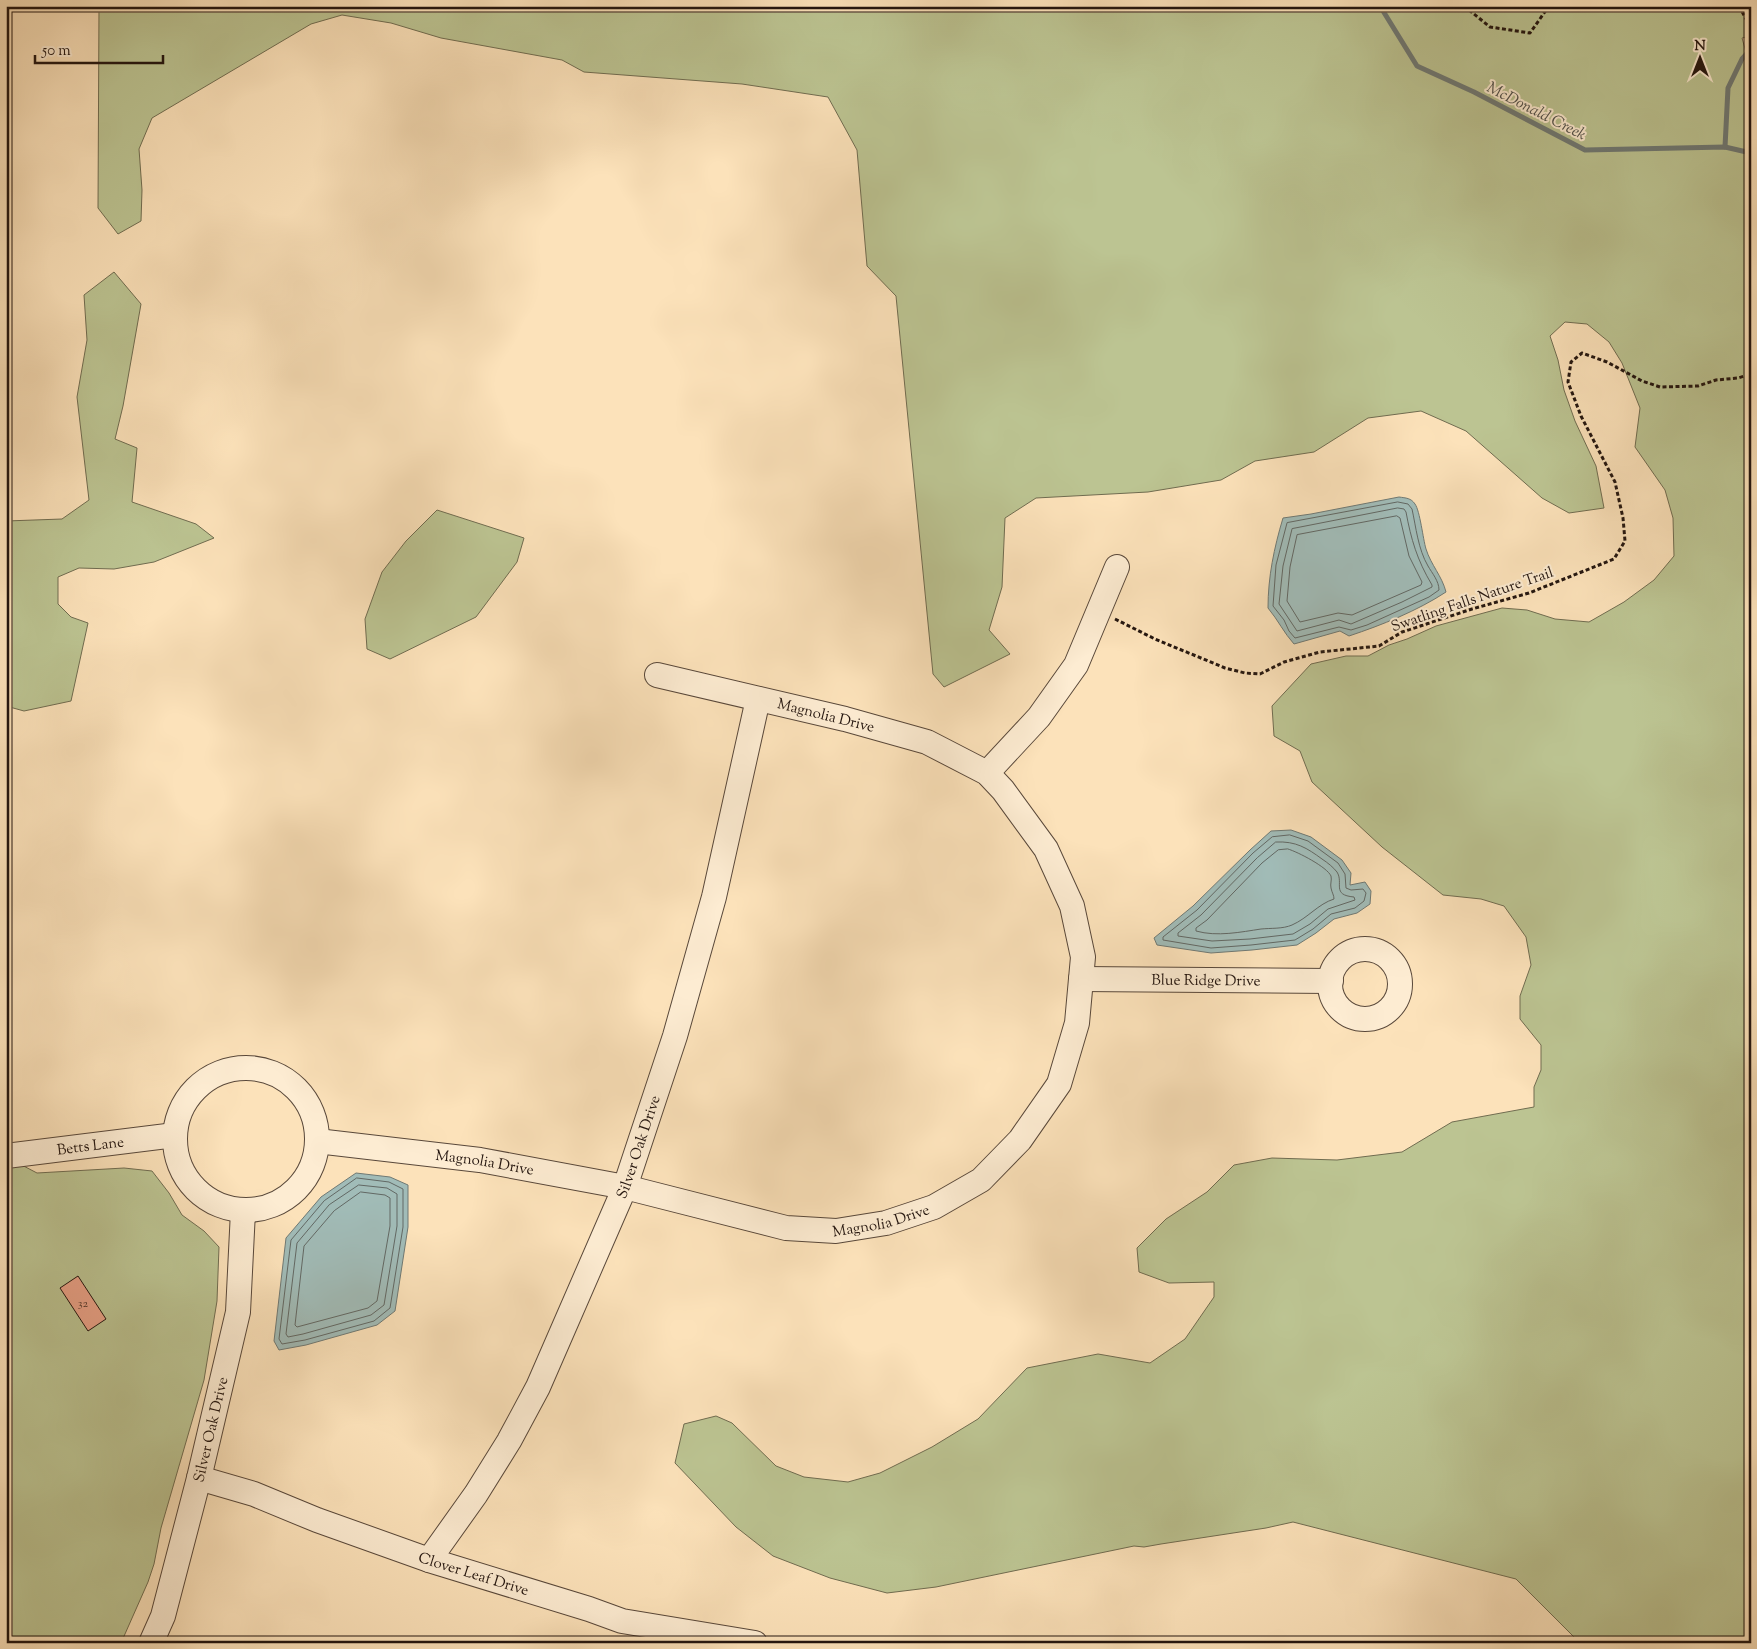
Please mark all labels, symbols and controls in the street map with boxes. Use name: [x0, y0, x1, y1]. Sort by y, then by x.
scale bar: [35, 32, 162, 64]
north arrow: [1674, 32, 1724, 82]
text: N: [1694, 37, 1706, 57]
text: 50 m: [41, 41, 71, 62]
water label: McDonald Creek: [1482, 77, 1590, 147]
street label: Swatling Falls Nature Trail: [1388, 563, 1557, 638]
street label: Magnolia Drive: [775, 694, 876, 739]
street label: Blue Ridge Drive: [1151, 971, 1261, 992]
street label: Silver Oak Drive: [612, 1093, 667, 1203]
street label: Betts Lane: [56, 1132, 125, 1162]
street label: Magnolia Drive: [434, 1146, 535, 1182]
street label: Magnolia Drive: [831, 1200, 933, 1243]
house number: 32: [78, 1295, 89, 1313]
street label: Silver Oak Drive: [189, 1375, 234, 1485]
street label: Clover Leaf Drive: [415, 1548, 531, 1602]

